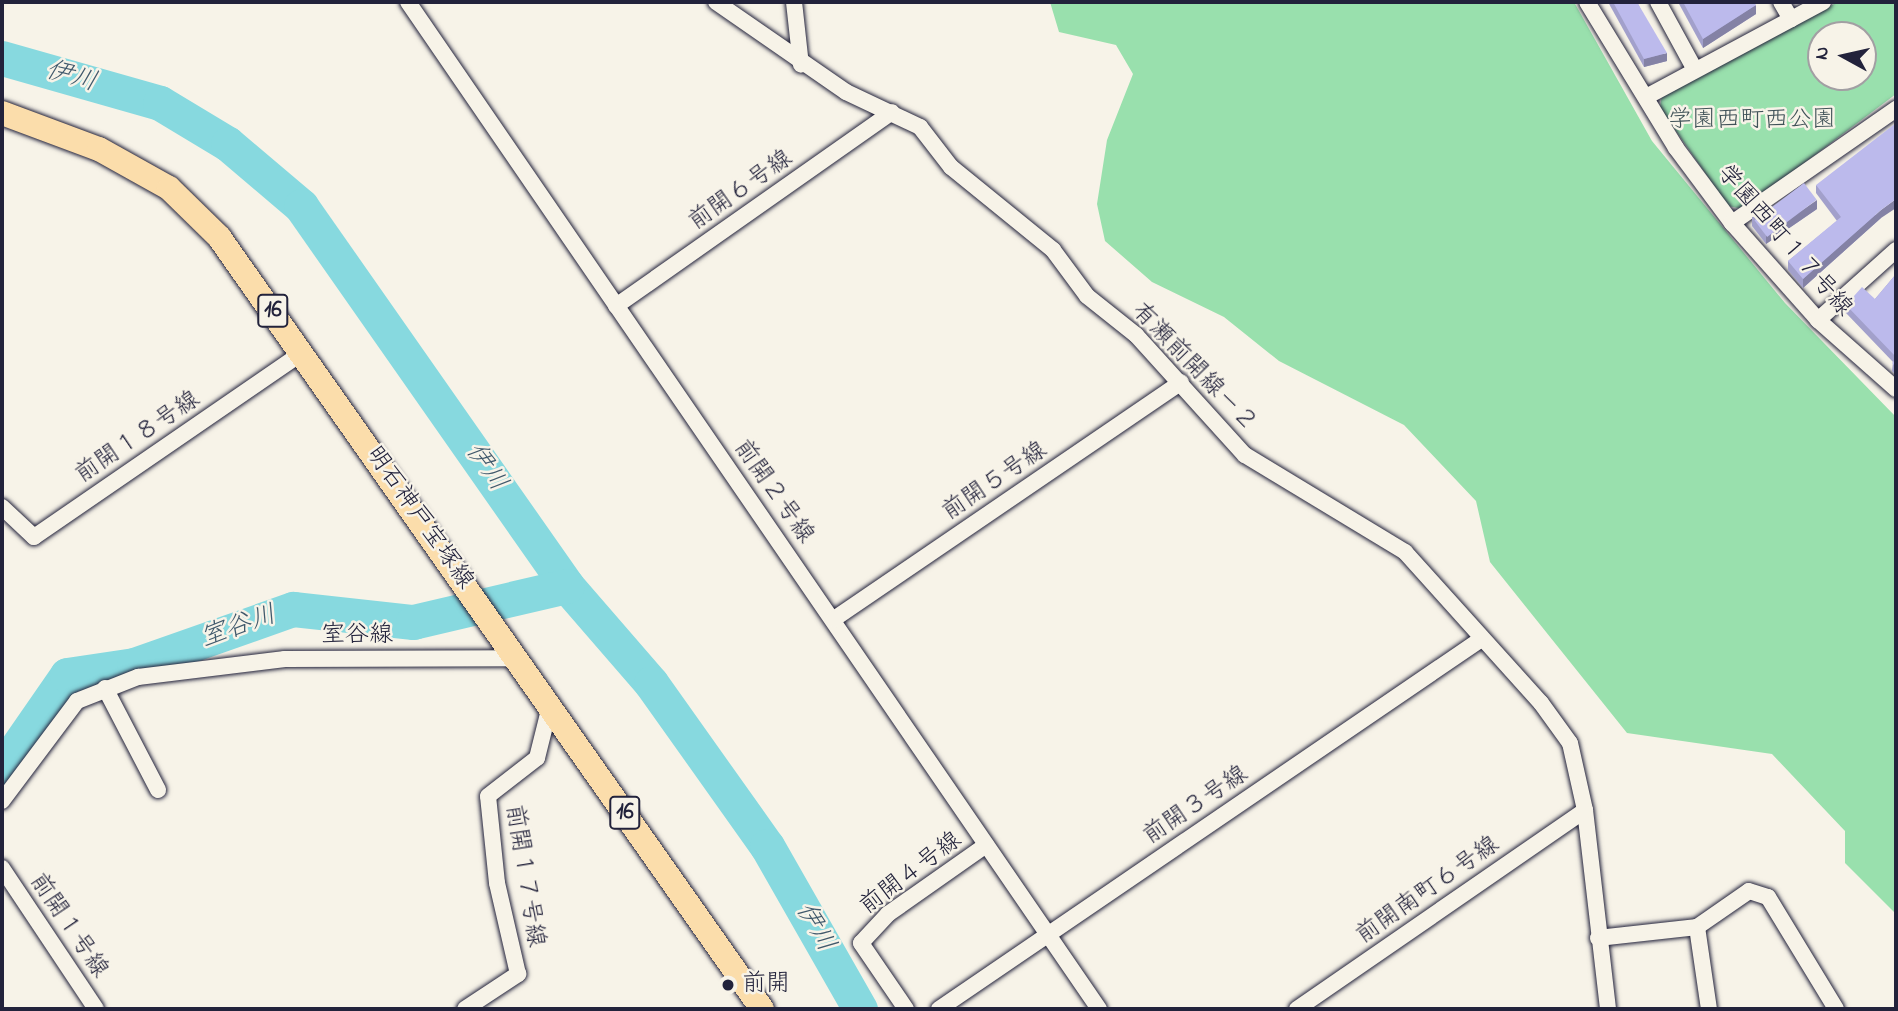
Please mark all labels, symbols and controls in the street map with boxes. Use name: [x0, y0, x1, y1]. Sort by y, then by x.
north arrow: [1807, 21, 1877, 91]
text: N: [1808, 45, 1837, 62]
water label: 伊川: [42, 56, 100, 100]
park label: 学園西町西公園: [1668, 107, 1836, 135]
street label: 前開６号線: [684, 145, 798, 237]
street label: 学園西町１７号線: [1710, 159, 1858, 323]
road number: 16: [257, 292, 289, 330]
street label: 有瀬前開線－２: [1125, 298, 1263, 438]
street label: 前開１８号線: [70, 386, 206, 490]
street label: 前開２号線: [727, 435, 819, 549]
street label: 前開５号線: [937, 437, 1053, 527]
water label: 伊川: [457, 438, 513, 498]
street label: 明石神戸宝塚線: [359, 441, 479, 595]
water label: 室谷川: [197, 601, 281, 655]
street label: 室谷線: [321, 622, 393, 650]
street label: 前開３号線: [1138, 761, 1254, 851]
road number: 16: [609, 793, 641, 832]
street label: 前開１７号線: [499, 803, 549, 949]
street label: 前開４号線: [854, 826, 968, 922]
street label: 前開南町６号線: [1351, 831, 1505, 951]
street label: 前開１号線: [23, 868, 113, 984]
water label: 伊川: [787, 898, 841, 958]
place label: 前開: [742, 971, 790, 999]
marker: 前開: [720, 977, 736, 993]

